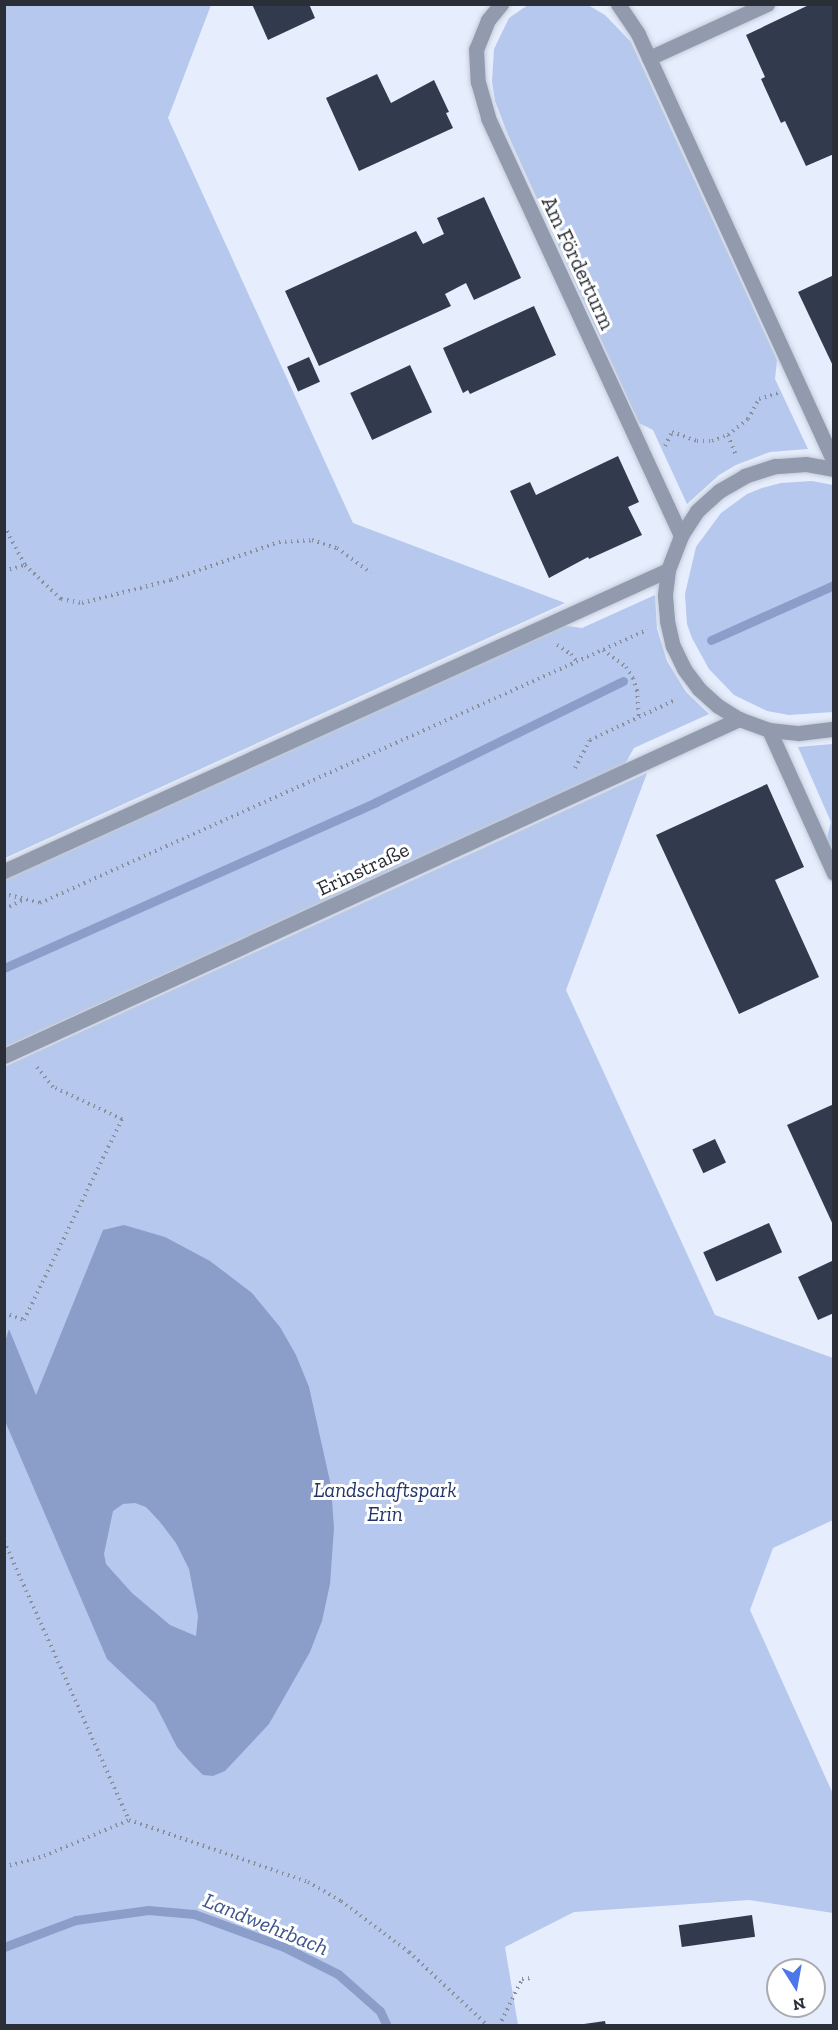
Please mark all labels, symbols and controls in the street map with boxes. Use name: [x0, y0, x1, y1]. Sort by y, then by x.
street label: Am Förderturm: [536, 192, 620, 334]
street label: Erinstraße: [313, 837, 413, 901]
park label: Landschaftspark Erin: [313, 1477, 457, 1527]
water label: Landwehrbach: [200, 1887, 332, 1961]
north arrow: [766, 1958, 826, 2018]
text: N: [791, 1994, 807, 2015]

